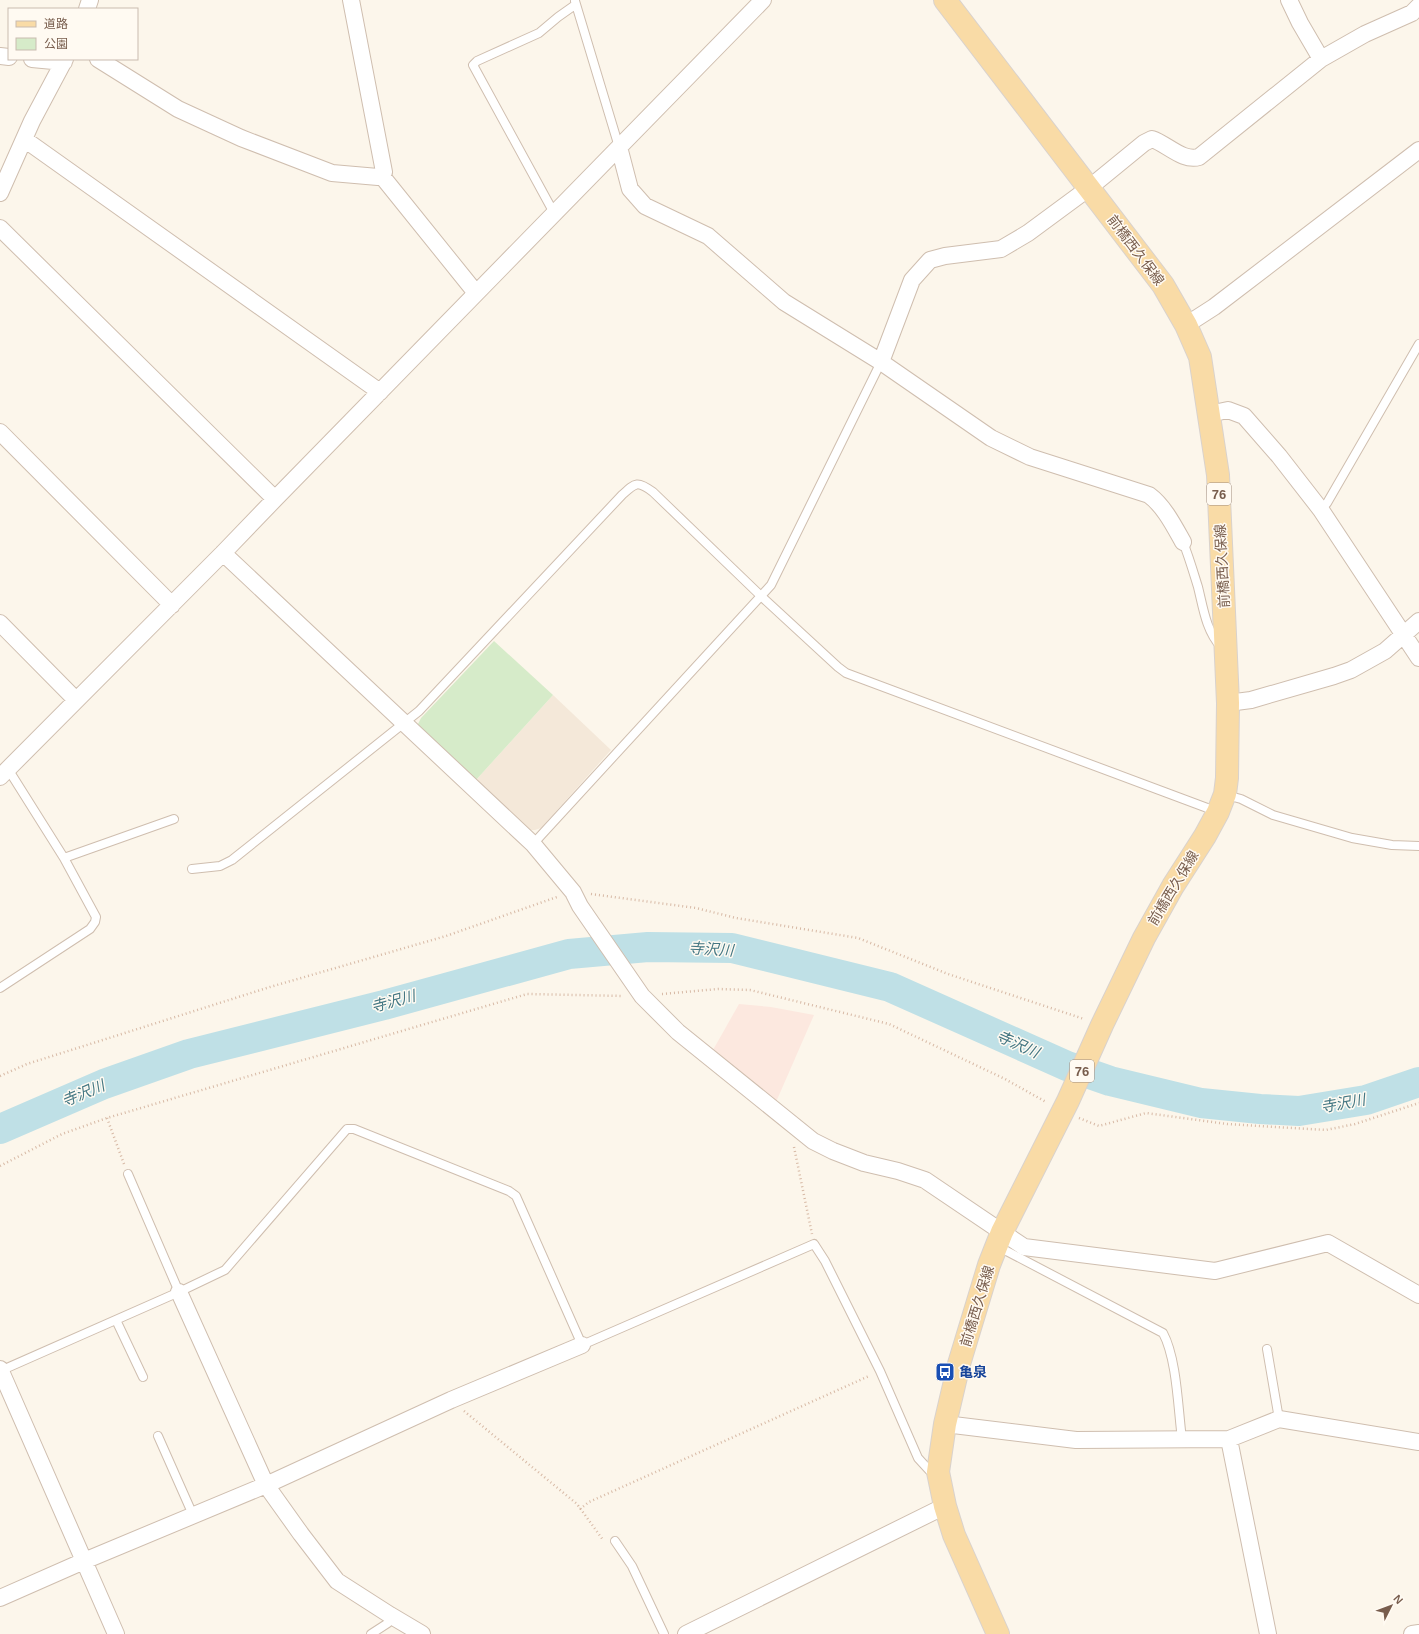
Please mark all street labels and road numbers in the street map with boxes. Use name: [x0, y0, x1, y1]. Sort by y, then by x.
street label: 前橋西久保線: [1104, 212, 1168, 288]
road number: 76: [1207, 483, 1231, 505]
street label: 前橋西久保線: [1212, 524, 1232, 608]
street label: 前橋西久保線: [1145, 848, 1201, 928]
road number: 76: [1070, 1060, 1094, 1082]
street label: 前橋西久保線: [957, 1263, 997, 1349]

